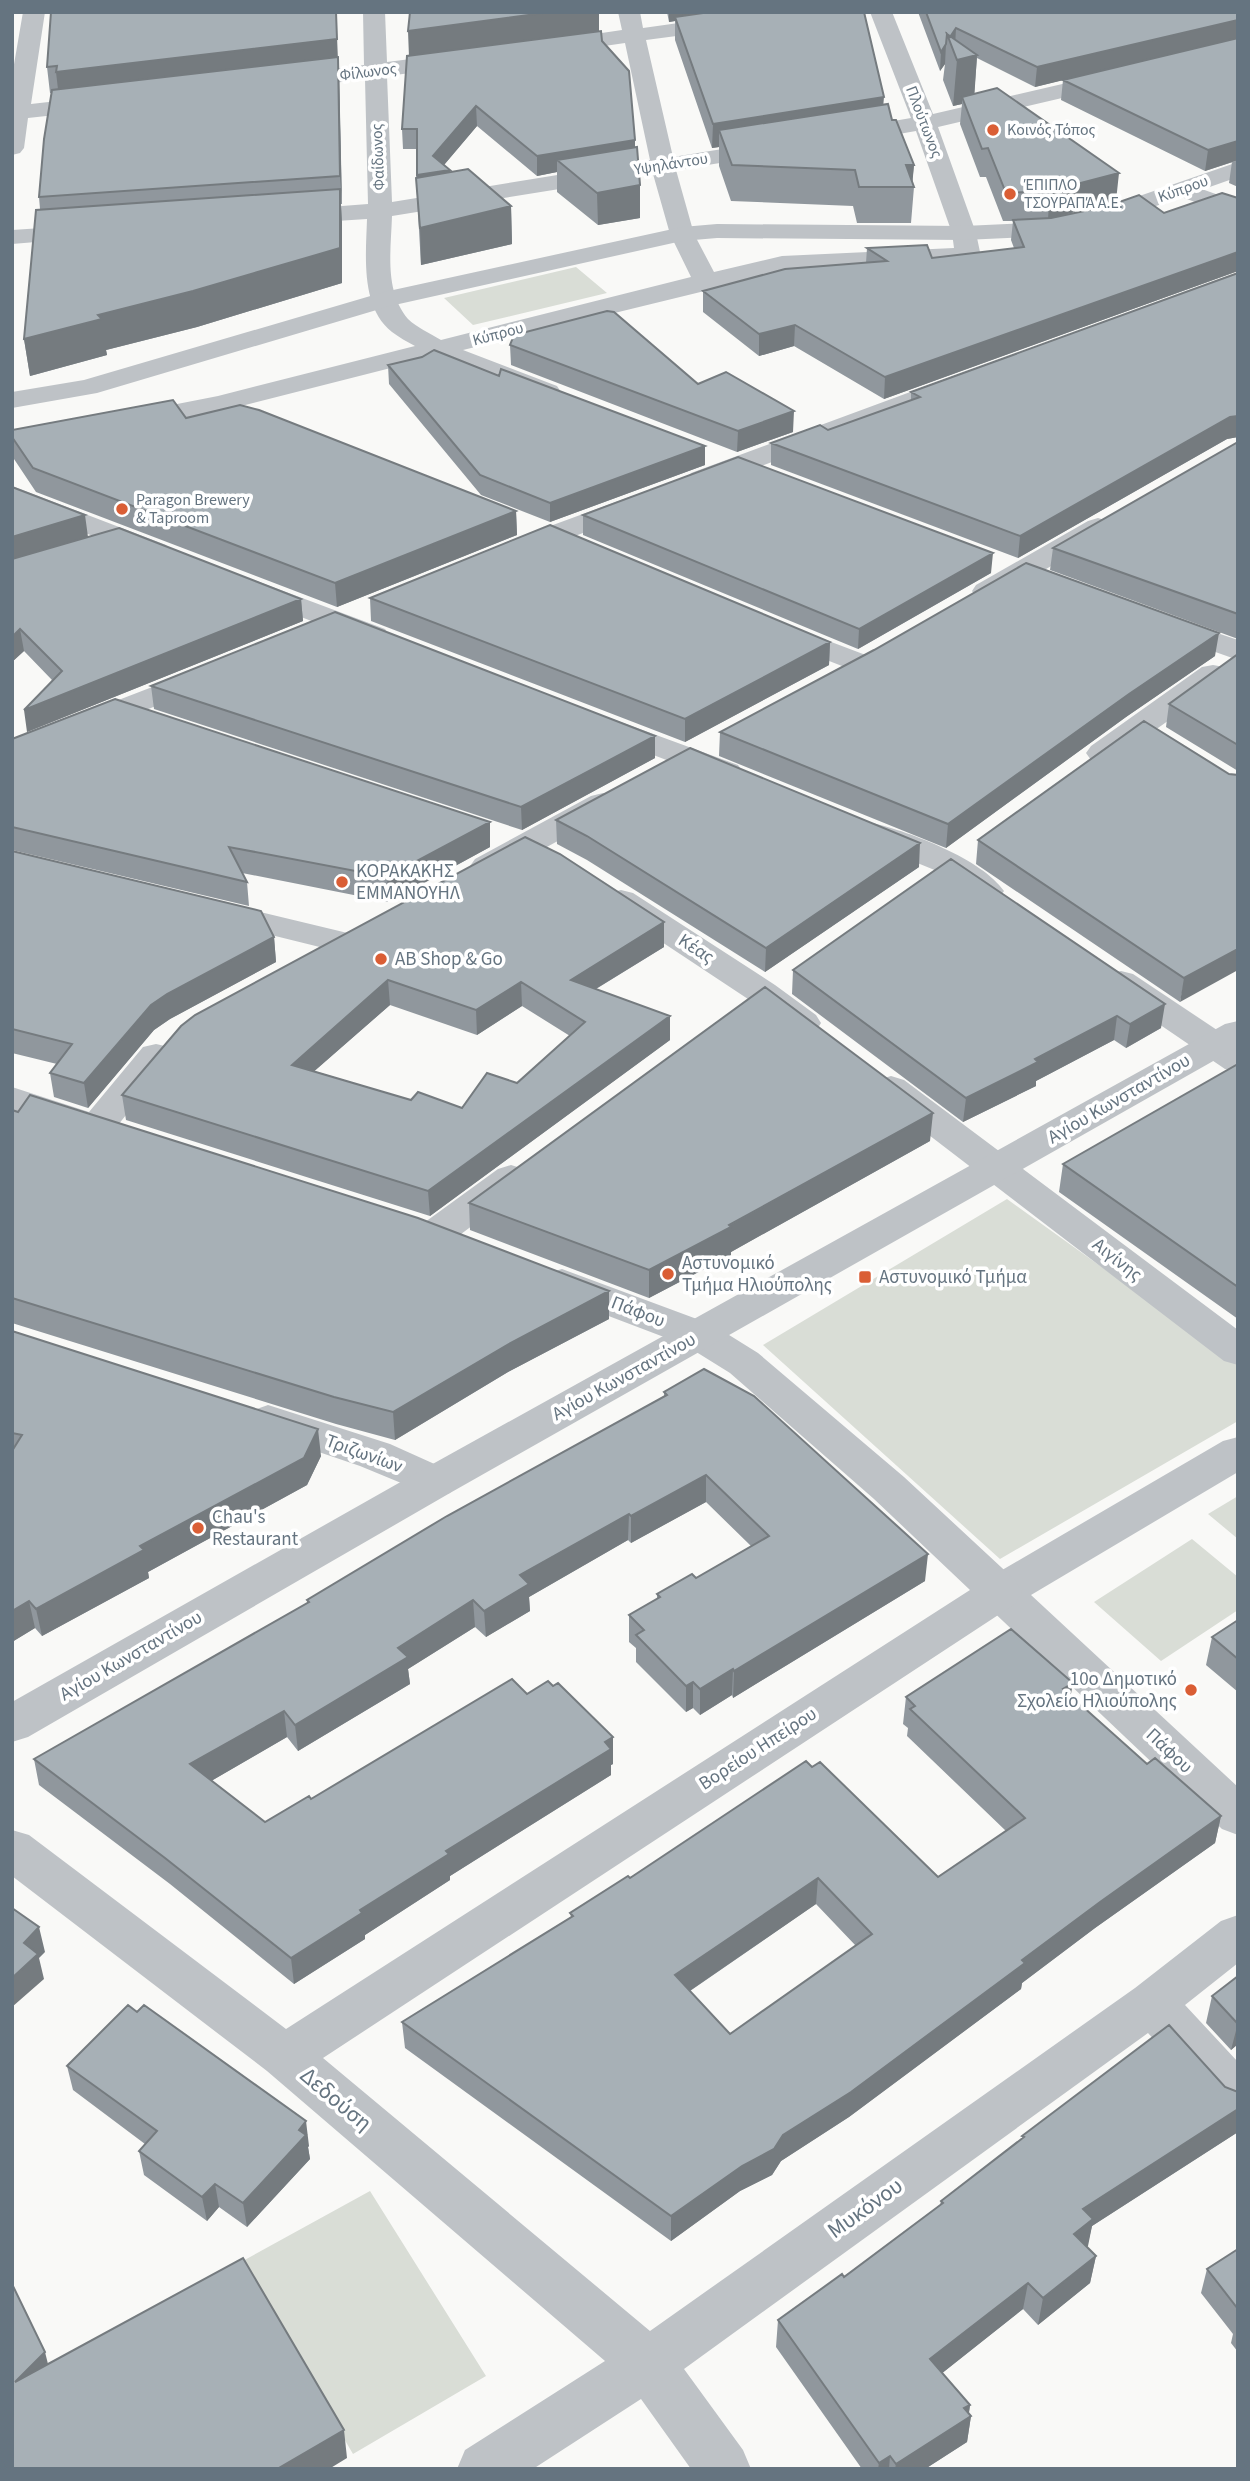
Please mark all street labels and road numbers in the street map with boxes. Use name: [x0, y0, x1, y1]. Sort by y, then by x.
street label: Φίλωνος: [338, 58, 398, 86]
street label: Πλούτωνος: [900, 83, 948, 161]
street label: Φαίδωνος: [366, 123, 390, 191]
street label: Υψηλάντου: [631, 147, 710, 181]
street label: Κύπρου: [1155, 170, 1211, 208]
street label: Κύπρου: [470, 317, 526, 351]
street label: Κέας: [673, 927, 719, 971]
street label: Αγίου Κωνσταντίνου: [1043, 1047, 1195, 1151]
street label: Αιγίνης: [1086, 1232, 1148, 1288]
street label: Πάφου: [607, 1289, 669, 1335]
street label: Αγίου Κωνσταντίνου: [547, 1326, 701, 1428]
street label: Τριζωνίων: [322, 1428, 406, 1480]
street label: Αγίου Κωνσταντίνου: [55, 1604, 207, 1708]
street label: Βορείου Ηπείρου: [694, 1701, 822, 1797]
street label: Πάφου: [1139, 1722, 1199, 1780]
street label: Δεδούση: [293, 2059, 379, 2139]
street label: Μυκόνου: [820, 2169, 910, 2247]

